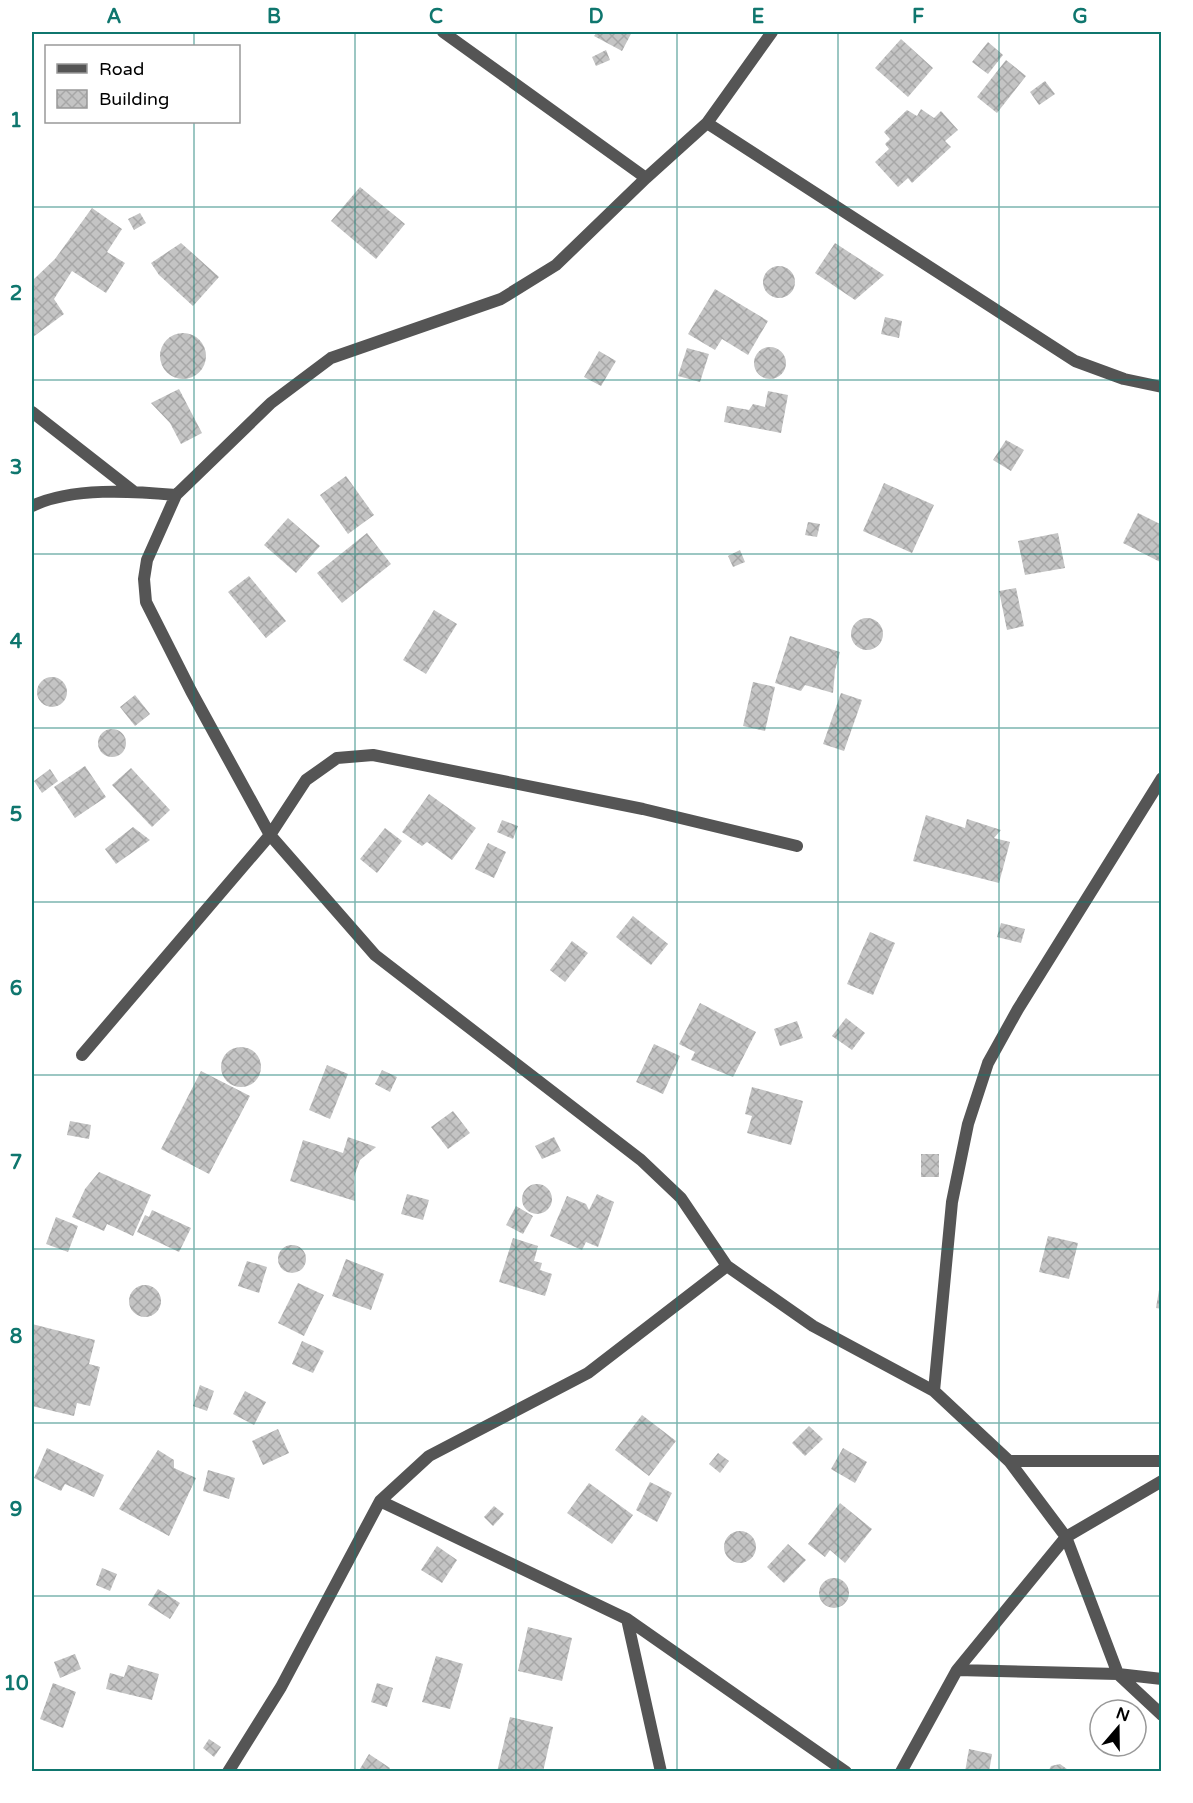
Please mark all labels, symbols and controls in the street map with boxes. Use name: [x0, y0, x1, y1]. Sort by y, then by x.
text: A: [107, 5, 122, 29]
text: B: [267, 5, 281, 29]
text: C: [429, 5, 443, 29]
text: D: [588, 5, 604, 29]
text: E: [752, 5, 765, 29]
text: F: [912, 5, 924, 29]
text: G: [1072, 5, 1088, 29]
legend: [45, 45, 240, 123]
text: Road: [99, 58, 144, 80]
text: Building: [99, 88, 169, 110]
text: 1: [10, 109, 22, 133]
text: 2: [10, 282, 22, 306]
text: 3: [10, 456, 22, 480]
text: 4: [10, 630, 23, 654]
text: 5: [10, 803, 22, 827]
text: 6: [10, 977, 22, 1001]
text: 7: [10, 1151, 22, 1175]
text: 8: [10, 1325, 22, 1349]
text: 9: [10, 1498, 22, 1522]
text: 10: [3, 1672, 29, 1696]
north arrow: [1088, 1698, 1148, 1758]
text: N: [1113, 1703, 1132, 1726]

